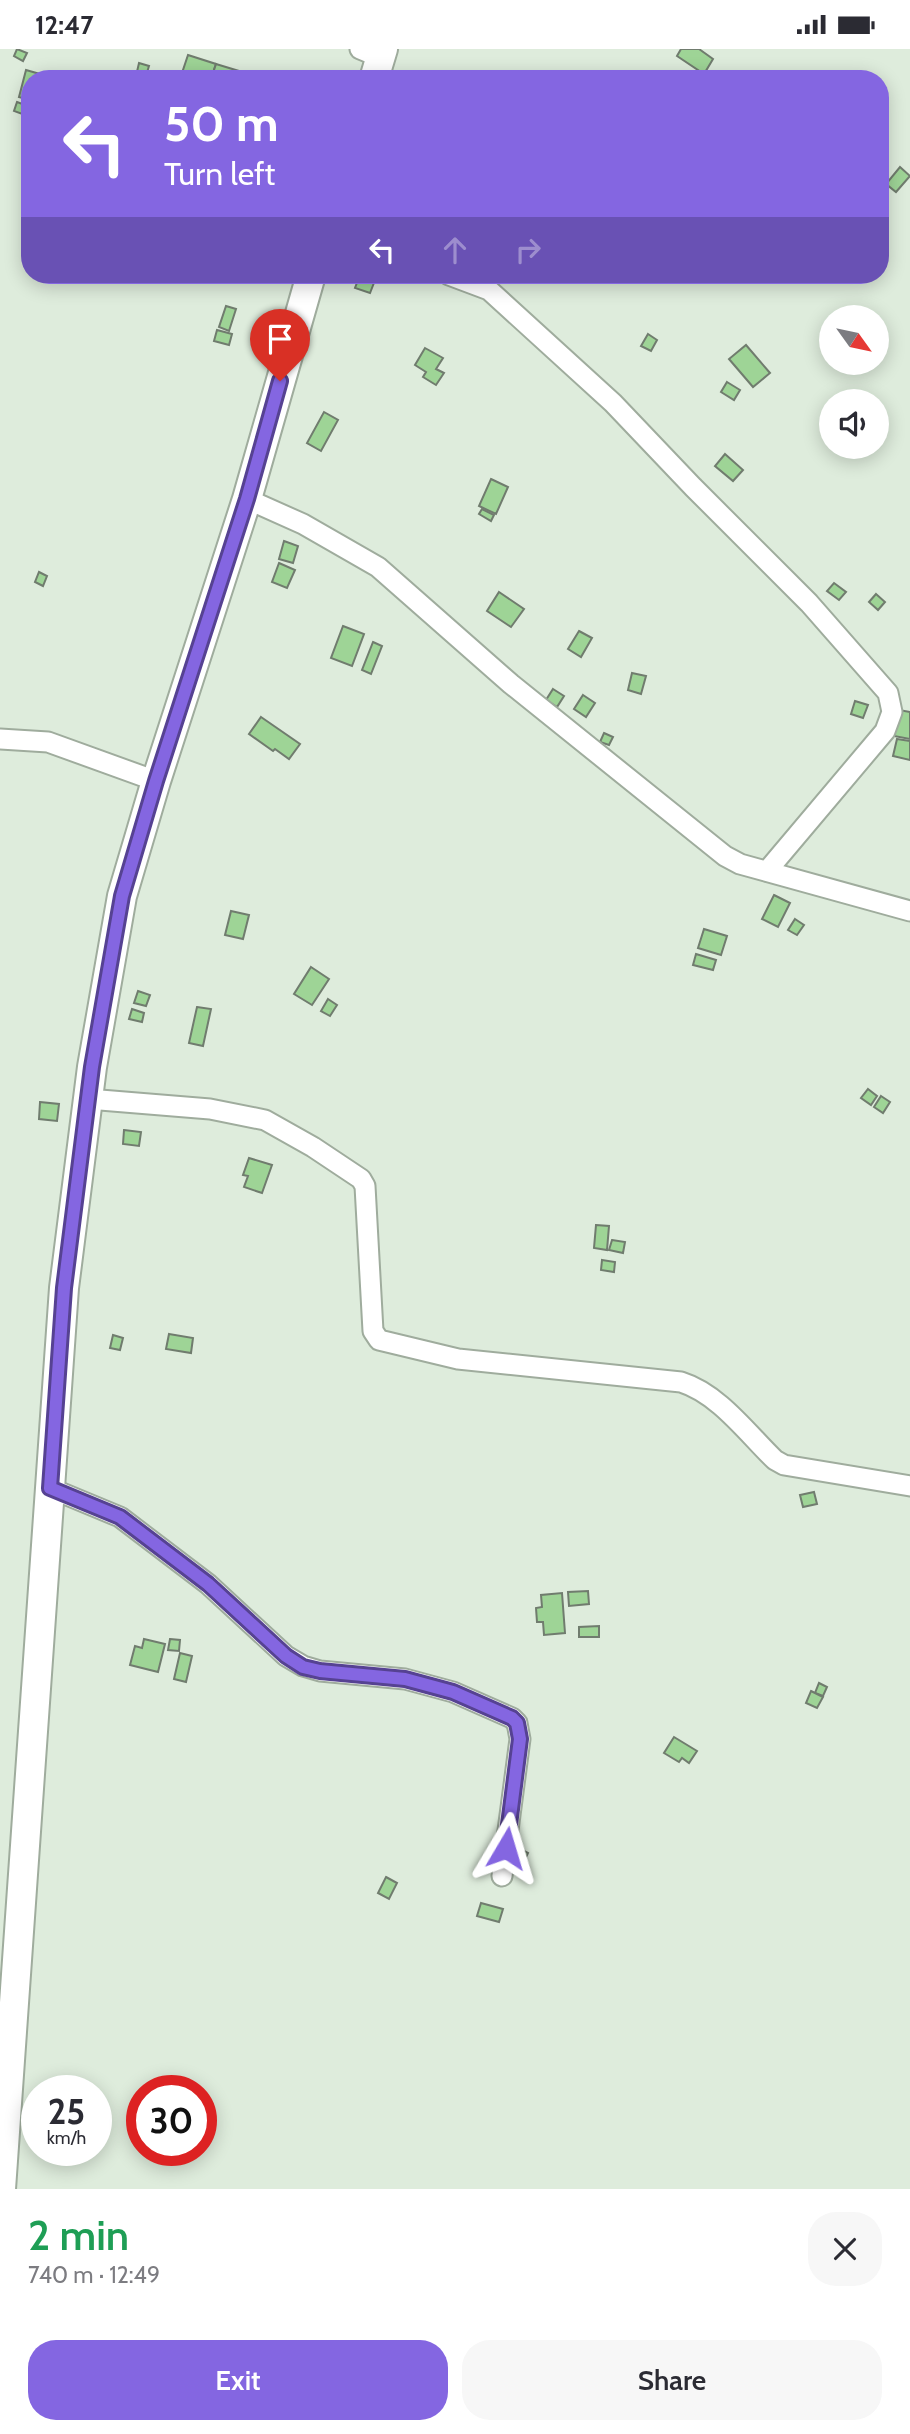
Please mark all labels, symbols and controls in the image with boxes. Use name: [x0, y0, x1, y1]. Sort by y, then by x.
text: 12:47: [35, 9, 94, 41]
text: 50 m: [164, 94, 279, 153]
icon: left: [49, 98, 140, 189]
text: Turn left: [164, 154, 275, 193]
icon: left: [363, 231, 401, 269]
icon: ahead: [436, 231, 474, 269]
icon: right: [509, 231, 547, 269]
north arrow: [819, 305, 889, 375]
map controls: [819, 305, 889, 459]
pin: [250, 309, 310, 381]
icon: arrive: [261, 320, 299, 358]
button: sound: [819, 389, 889, 459]
position arrow: [469, 1811, 543, 1885]
speed limit sign: 30: [126, 2075, 217, 2166]
text: 25: [48, 2090, 85, 2133]
text: km/h: [47, 2127, 86, 2149]
text: 2 min: [28, 2209, 129, 2261]
button: close: [808, 2212, 882, 2286]
text: 740 m · 12:49: [28, 2261, 160, 2289]
button: Exit: [28, 2340, 448, 2420]
button: Share: [462, 2340, 882, 2420]

